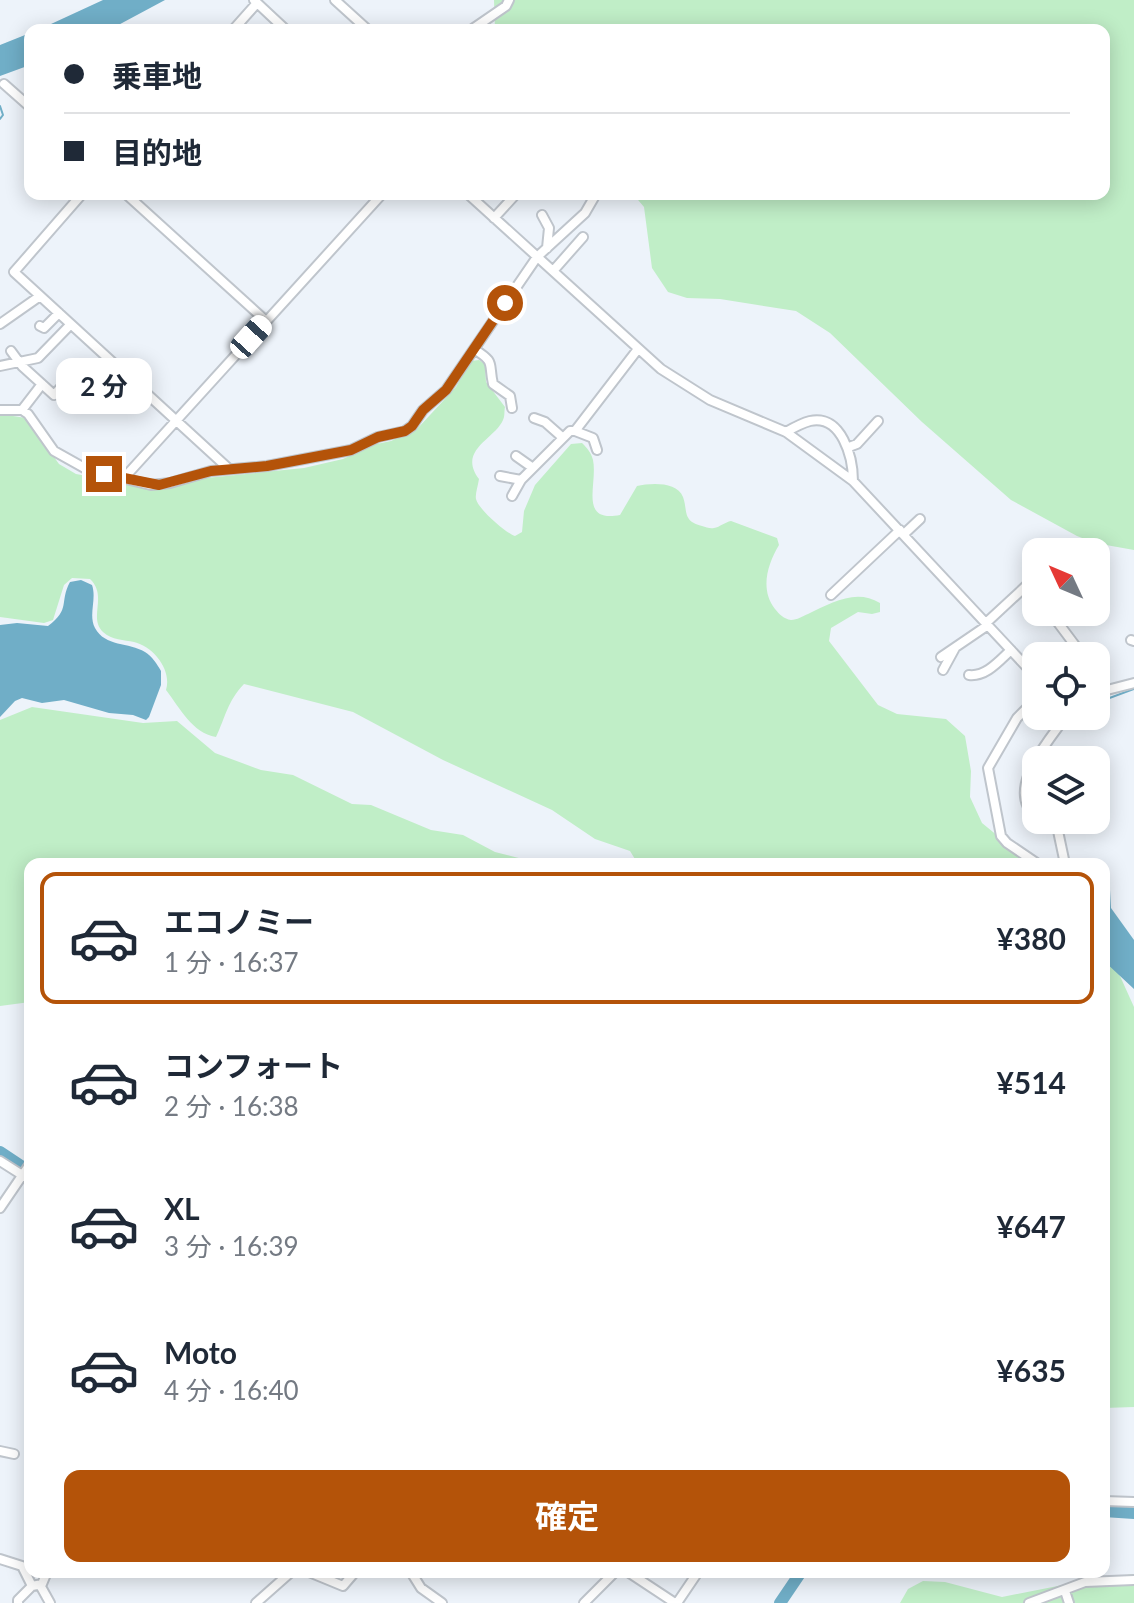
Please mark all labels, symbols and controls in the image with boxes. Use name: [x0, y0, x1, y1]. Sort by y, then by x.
text: 乗車地: [112, 57, 202, 93]
text: 目的地: [112, 134, 202, 170]
route start: [487, 285, 523, 321]
car: [226, 311, 276, 363]
callout: 2 分: [56, 358, 152, 414]
text: 2 分: [80, 370, 128, 402]
route end: [86, 456, 122, 492]
north arrow: [1022, 538, 1110, 626]
map controls: [1022, 538, 1110, 834]
button: locate: [1022, 642, 1110, 730]
button: layers: [1022, 746, 1110, 834]
icon: car: [68, 902, 140, 974]
text: エコノミー: [164, 903, 314, 939]
text: ¥380: [996, 920, 1066, 956]
text: 1 分 · 16:37: [164, 946, 299, 978]
icon: car: [68, 1046, 140, 1118]
text: コンフォート: [164, 1047, 343, 1083]
text: ¥514: [996, 1064, 1066, 1100]
text: 2 分 · 16:38: [164, 1090, 299, 1122]
icon: car: [68, 1190, 140, 1262]
text: XL: [164, 1190, 200, 1226]
text: ¥647: [996, 1208, 1066, 1244]
text: 3 分 · 16:39: [164, 1230, 299, 1262]
icon: car: [68, 1334, 140, 1406]
text: Moto: [164, 1334, 237, 1370]
text: ¥635: [996, 1352, 1066, 1388]
text: 4 分 · 16:40: [164, 1374, 299, 1406]
button: 確定: [64, 1470, 1070, 1562]

